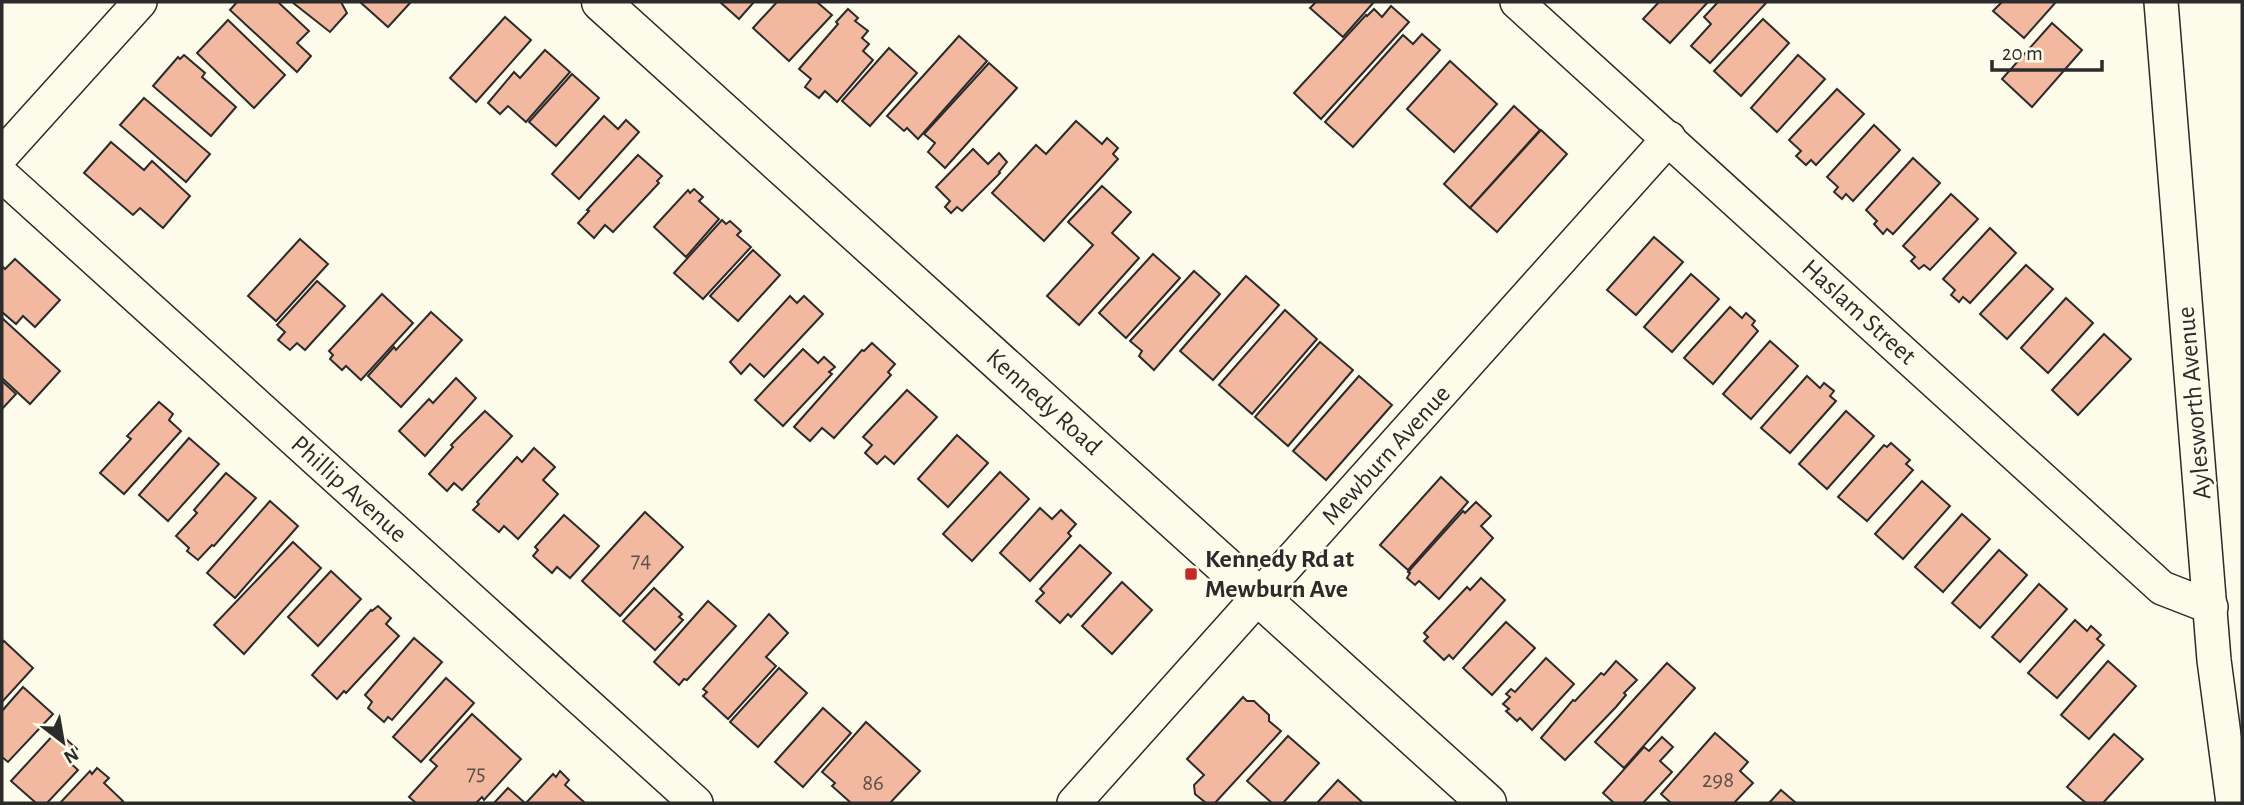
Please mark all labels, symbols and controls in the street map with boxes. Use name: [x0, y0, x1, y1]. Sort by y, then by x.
scale bar: [1992, 28, 2102, 72]
text: 20 m: [2002, 43, 2043, 64]
street label: Haslam Street: [1797, 254, 1921, 370]
street label: Aylesworth Avenue: [2173, 305, 2215, 501]
street label: Kennedy Road: [982, 344, 1106, 460]
street label: Mewburn Avenue: [1317, 380, 1455, 530]
street label: Phillip Avenue: [286, 431, 412, 547]
place label: Kennedy Rd at Mewburn Ave: [1205, 546, 1354, 602]
house number: 74: [631, 549, 651, 572]
marker: Kennedy Rd at Mewburn Ave: [1183, 566, 1199, 582]
north arrow: [28, 707, 98, 777]
text: N: [60, 744, 82, 767]
house number: 75: [466, 762, 486, 785]
house number: 298: [1702, 769, 1734, 792]
house number: 86: [862, 772, 884, 795]

